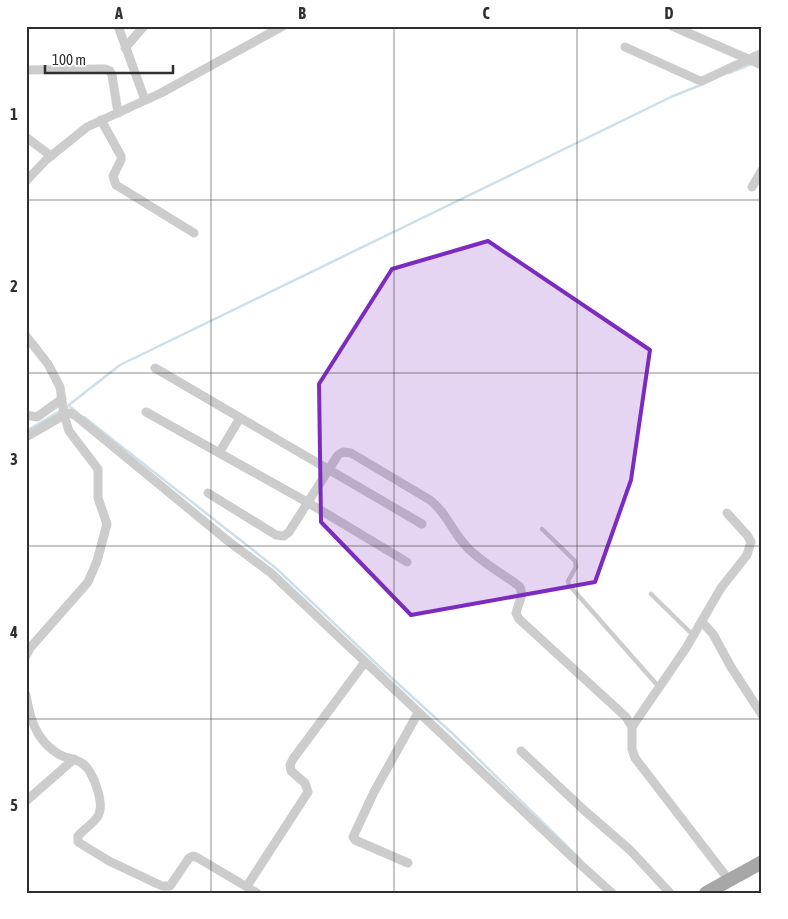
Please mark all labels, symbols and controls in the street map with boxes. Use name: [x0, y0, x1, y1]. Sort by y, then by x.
text: A: [114, 4, 123, 22]
text: B: [298, 4, 306, 22]
text: C: [482, 4, 490, 22]
text: D: [665, 4, 674, 22]
scale bar: [45, 42, 172, 74]
text: 100 m: [52, 51, 86, 68]
text: 1: [10, 105, 18, 123]
text: 2: [10, 277, 18, 295]
text: 3: [10, 450, 18, 468]
text: 4: [9, 623, 18, 641]
text: 5: [10, 796, 18, 814]

